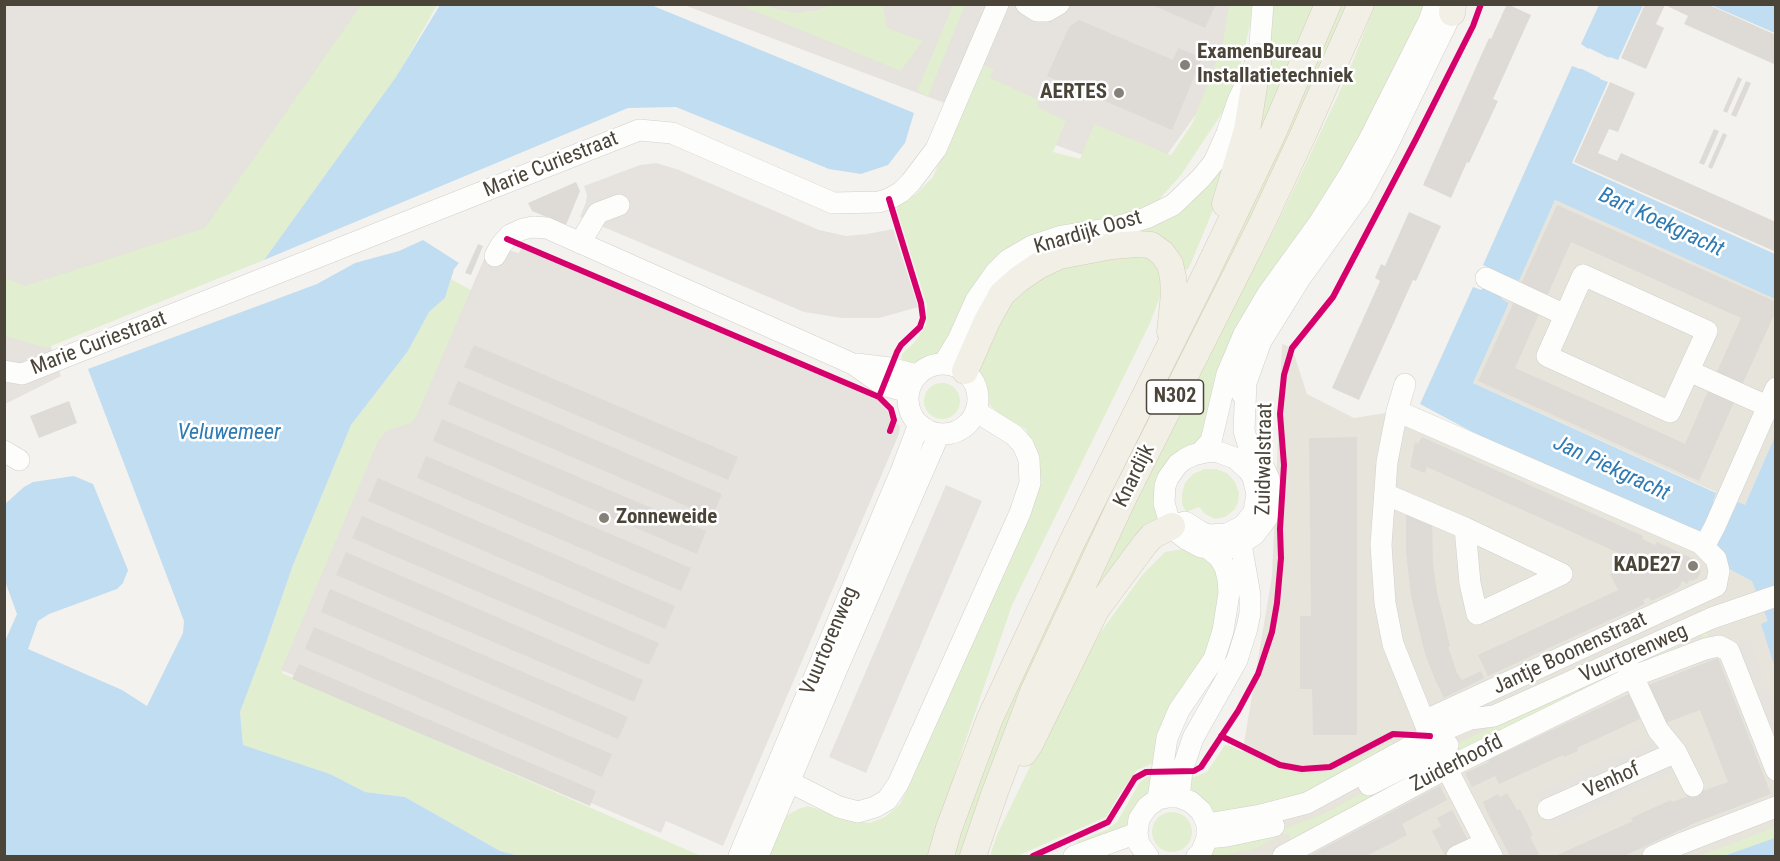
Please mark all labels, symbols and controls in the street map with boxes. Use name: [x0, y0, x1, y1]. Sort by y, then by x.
place label: ExamenBureau Installatietechniek: [1197, 40, 1353, 90]
marker: ExamenBureau Installatietechniek: [1178, 58, 1192, 72]
place label: AERTES: [1040, 80, 1107, 106]
marker: AERTES: [1112, 86, 1126, 100]
street label: Marie Curiestraat: [480, 127, 622, 203]
water label: Bart Koekgracht: [1594, 183, 1728, 263]
street label: Knardijk Oost: [1031, 206, 1145, 260]
street label: Marie Curiestraat: [28, 307, 170, 381]
road number: N302: [1146, 380, 1204, 414]
street label: Zuidwalstraat: [1251, 402, 1279, 516]
water label: Veluwemeer: [177, 420, 281, 446]
water label: Jan Piekgracht: [1549, 431, 1673, 507]
street label: Knardijk: [1109, 440, 1161, 512]
place label: Zonneweide: [616, 505, 717, 531]
marker: Zonneweide: [597, 511, 611, 525]
place label: KADE27: [1613, 553, 1681, 579]
marker: KADE27: [1686, 559, 1700, 573]
street label: Vuurtorenweg: [796, 583, 864, 699]
street label: Jantje Boonenstraat: [1489, 607, 1651, 701]
street label: Vuurtorenweg: [1576, 619, 1692, 689]
street label: Zuiderhoofd: [1407, 730, 1507, 798]
street label: Venhof: [1580, 758, 1644, 804]

